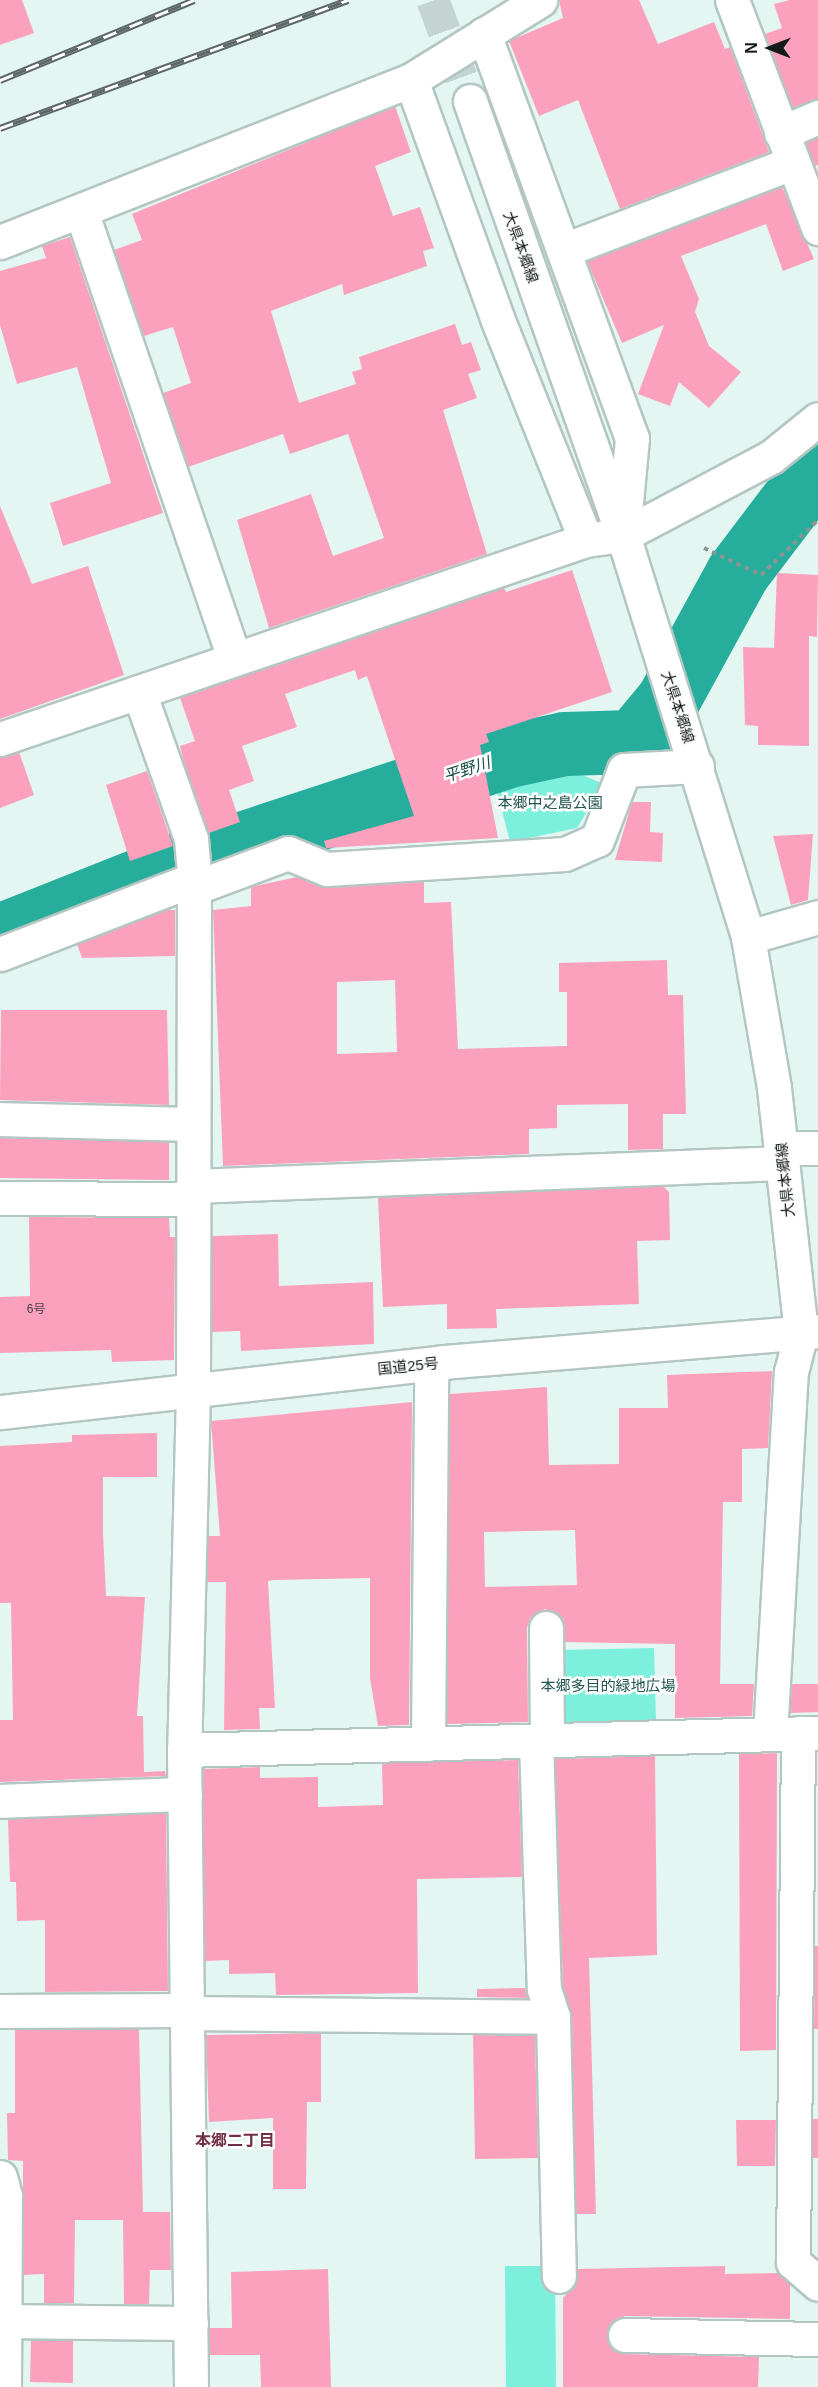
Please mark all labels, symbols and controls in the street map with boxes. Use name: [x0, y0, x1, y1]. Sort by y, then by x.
north arrow: [740, 18, 800, 78]
text: N: [743, 42, 760, 54]
street label: 大県本郷線: [500, 209, 542, 285]
street label: 大県本郷線: [658, 669, 698, 745]
water label: 平野川: [441, 753, 493, 787]
park label: 本郷中之島公園: [498, 794, 602, 812]
street label: 大県本郷線: [772, 1142, 798, 1218]
house number: 6号: [27, 1303, 45, 1317]
street label: 国道25号: [376, 1354, 440, 1378]
park label: 本郷多目的緑地広場: [541, 1677, 675, 1695]
district label: 本郷二丁目: [195, 2131, 275, 2151]

